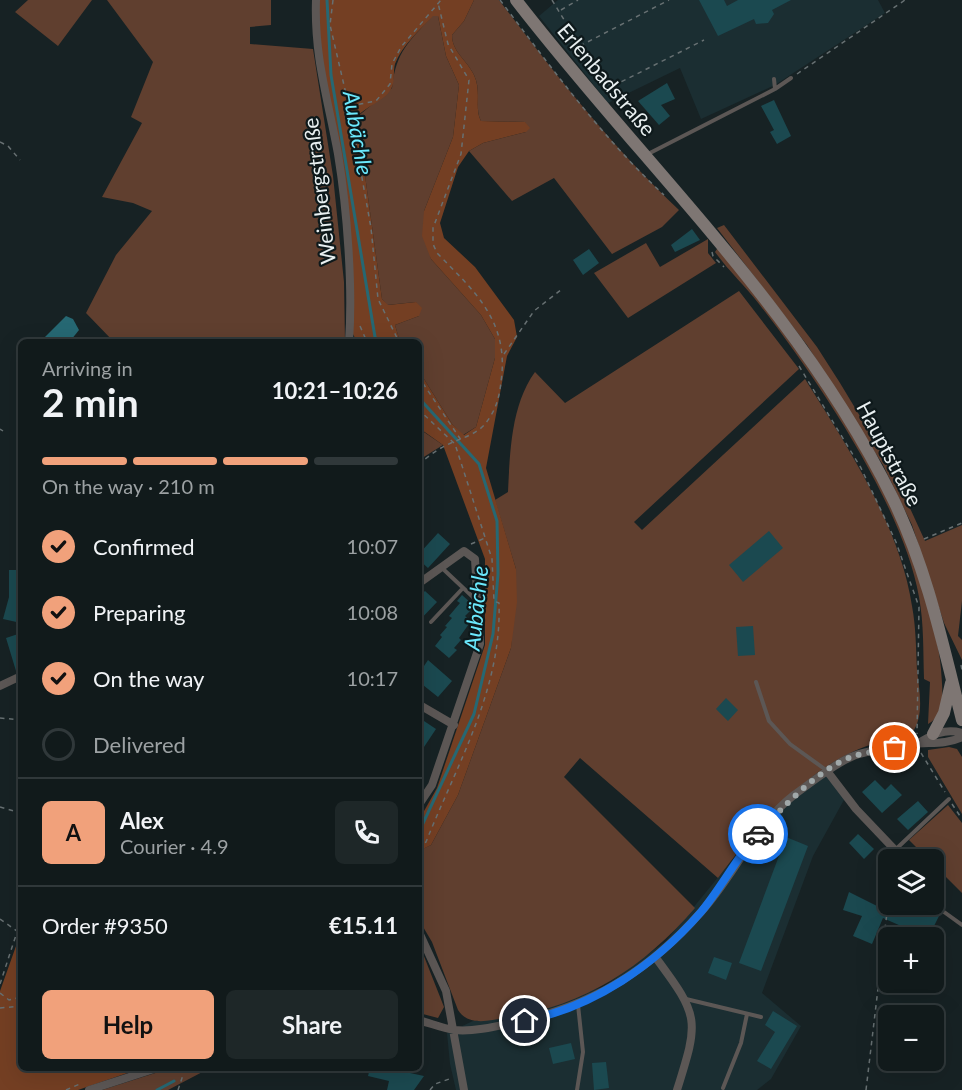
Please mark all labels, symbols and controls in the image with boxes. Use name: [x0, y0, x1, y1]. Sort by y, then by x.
street label: Erlenbadstraße: [553, 18, 661, 140]
water label: Aubächle: [338, 88, 379, 177]
street label: Weinbergstraße: [297, 117, 340, 266]
text: Arriving in: [42, 356, 133, 380]
text: 10:21–10:26: [272, 377, 398, 404]
text: 2 min: [42, 379, 139, 425]
street label: Hauptstraße: [852, 397, 928, 510]
text: On the way · 210 m: [42, 474, 215, 498]
icon: check: [42, 530, 75, 563]
text: Confirmed: [93, 533, 195, 560]
text: 10:07: [347, 534, 398, 558]
water label: Aubächle: [458, 564, 493, 653]
icon: check: [42, 596, 75, 629]
text: Preparing: [93, 599, 185, 626]
text: 10:08: [347, 600, 398, 624]
icon: check: [42, 662, 75, 695]
text: On the way: [93, 665, 204, 692]
text: 10:17: [347, 666, 398, 690]
pin: [869, 722, 920, 773]
text: Delivered: [93, 731, 186, 758]
icon: bag: [878, 731, 911, 764]
button: phone: [335, 801, 398, 864]
courier: [728, 804, 788, 864]
text: Alex: [120, 807, 164, 834]
icon: car: [742, 818, 775, 851]
text: A: [66, 819, 81, 846]
text: Courier · 4.9: [120, 834, 229, 858]
map controls: [878, 849, 944, 1071]
button: layers: [878, 849, 944, 915]
text: Order #9350: [42, 912, 168, 939]
text: €15.11: [329, 912, 398, 939]
button: +: [878, 927, 944, 993]
button: Help: [42, 990, 214, 1059]
button: Share: [226, 990, 398, 1059]
pin: [499, 995, 550, 1046]
icon: home: [508, 1004, 541, 1037]
button: −: [878, 1005, 944, 1071]

